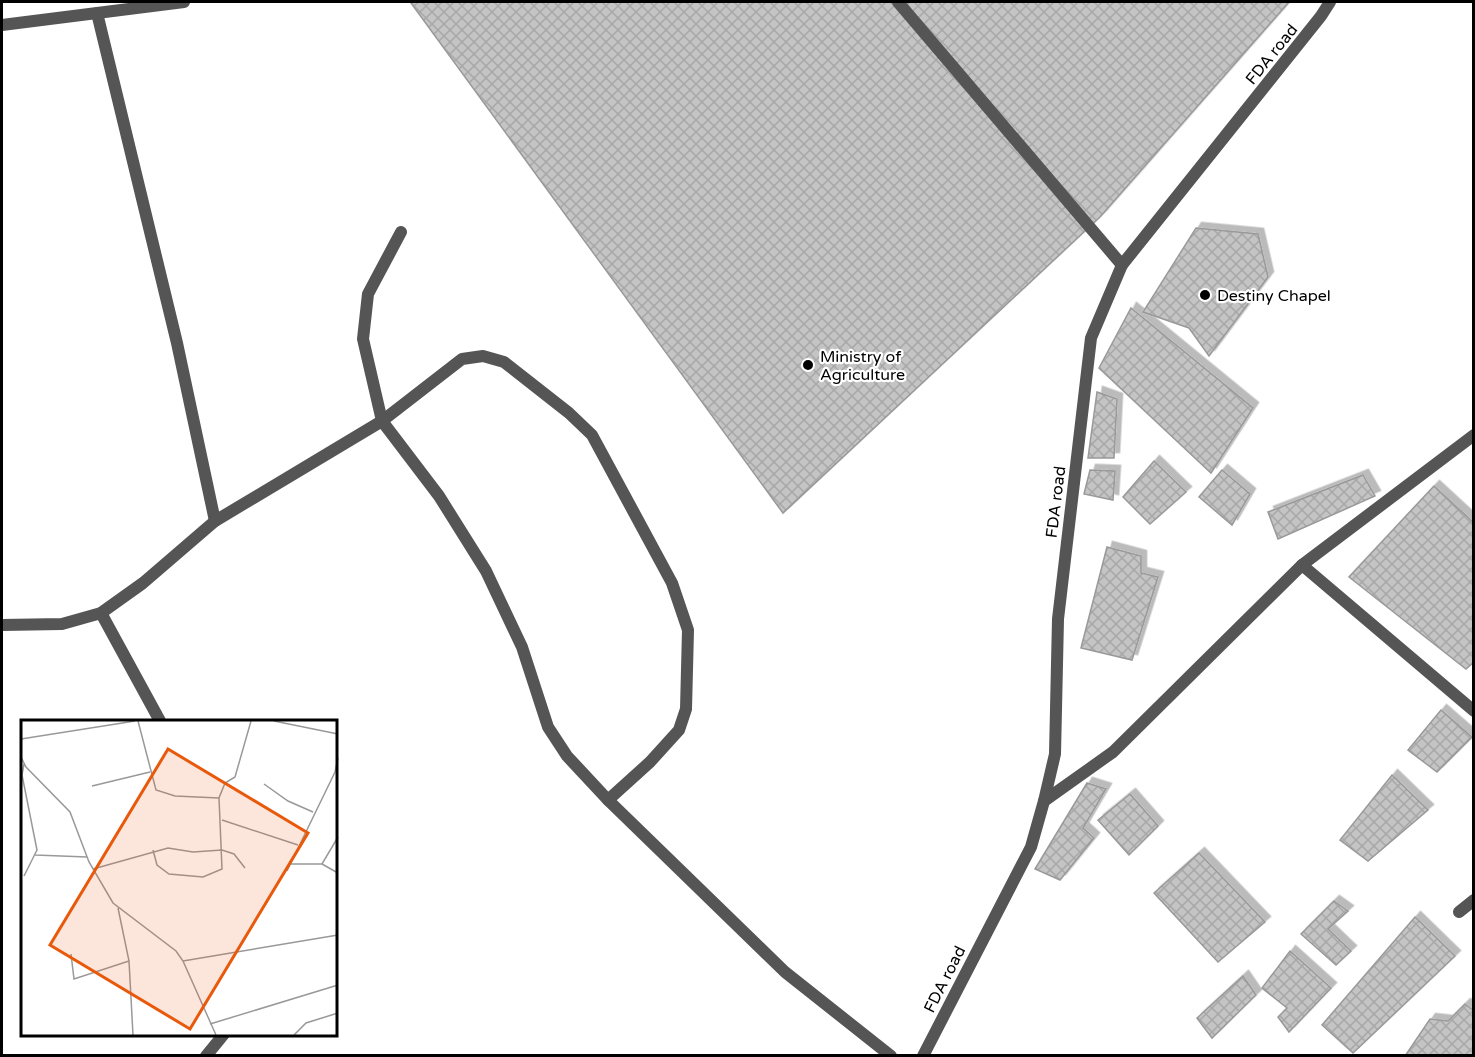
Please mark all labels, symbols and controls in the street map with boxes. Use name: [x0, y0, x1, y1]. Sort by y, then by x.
street label: FDA road: [1241, 20, 1302, 89]
place label: Destiny Chapel: [1217, 286, 1331, 306]
marker: Destiny Chapel: [1198, 288, 1212, 302]
place label: Ministry of Agriculture: [820, 347, 905, 385]
marker: Ministry of Agriculture: [801, 358, 815, 372]
street label: FDA road: [1042, 465, 1070, 539]
inset map: [21, 720, 338, 1036]
street label: FDA road: [920, 943, 970, 1016]

